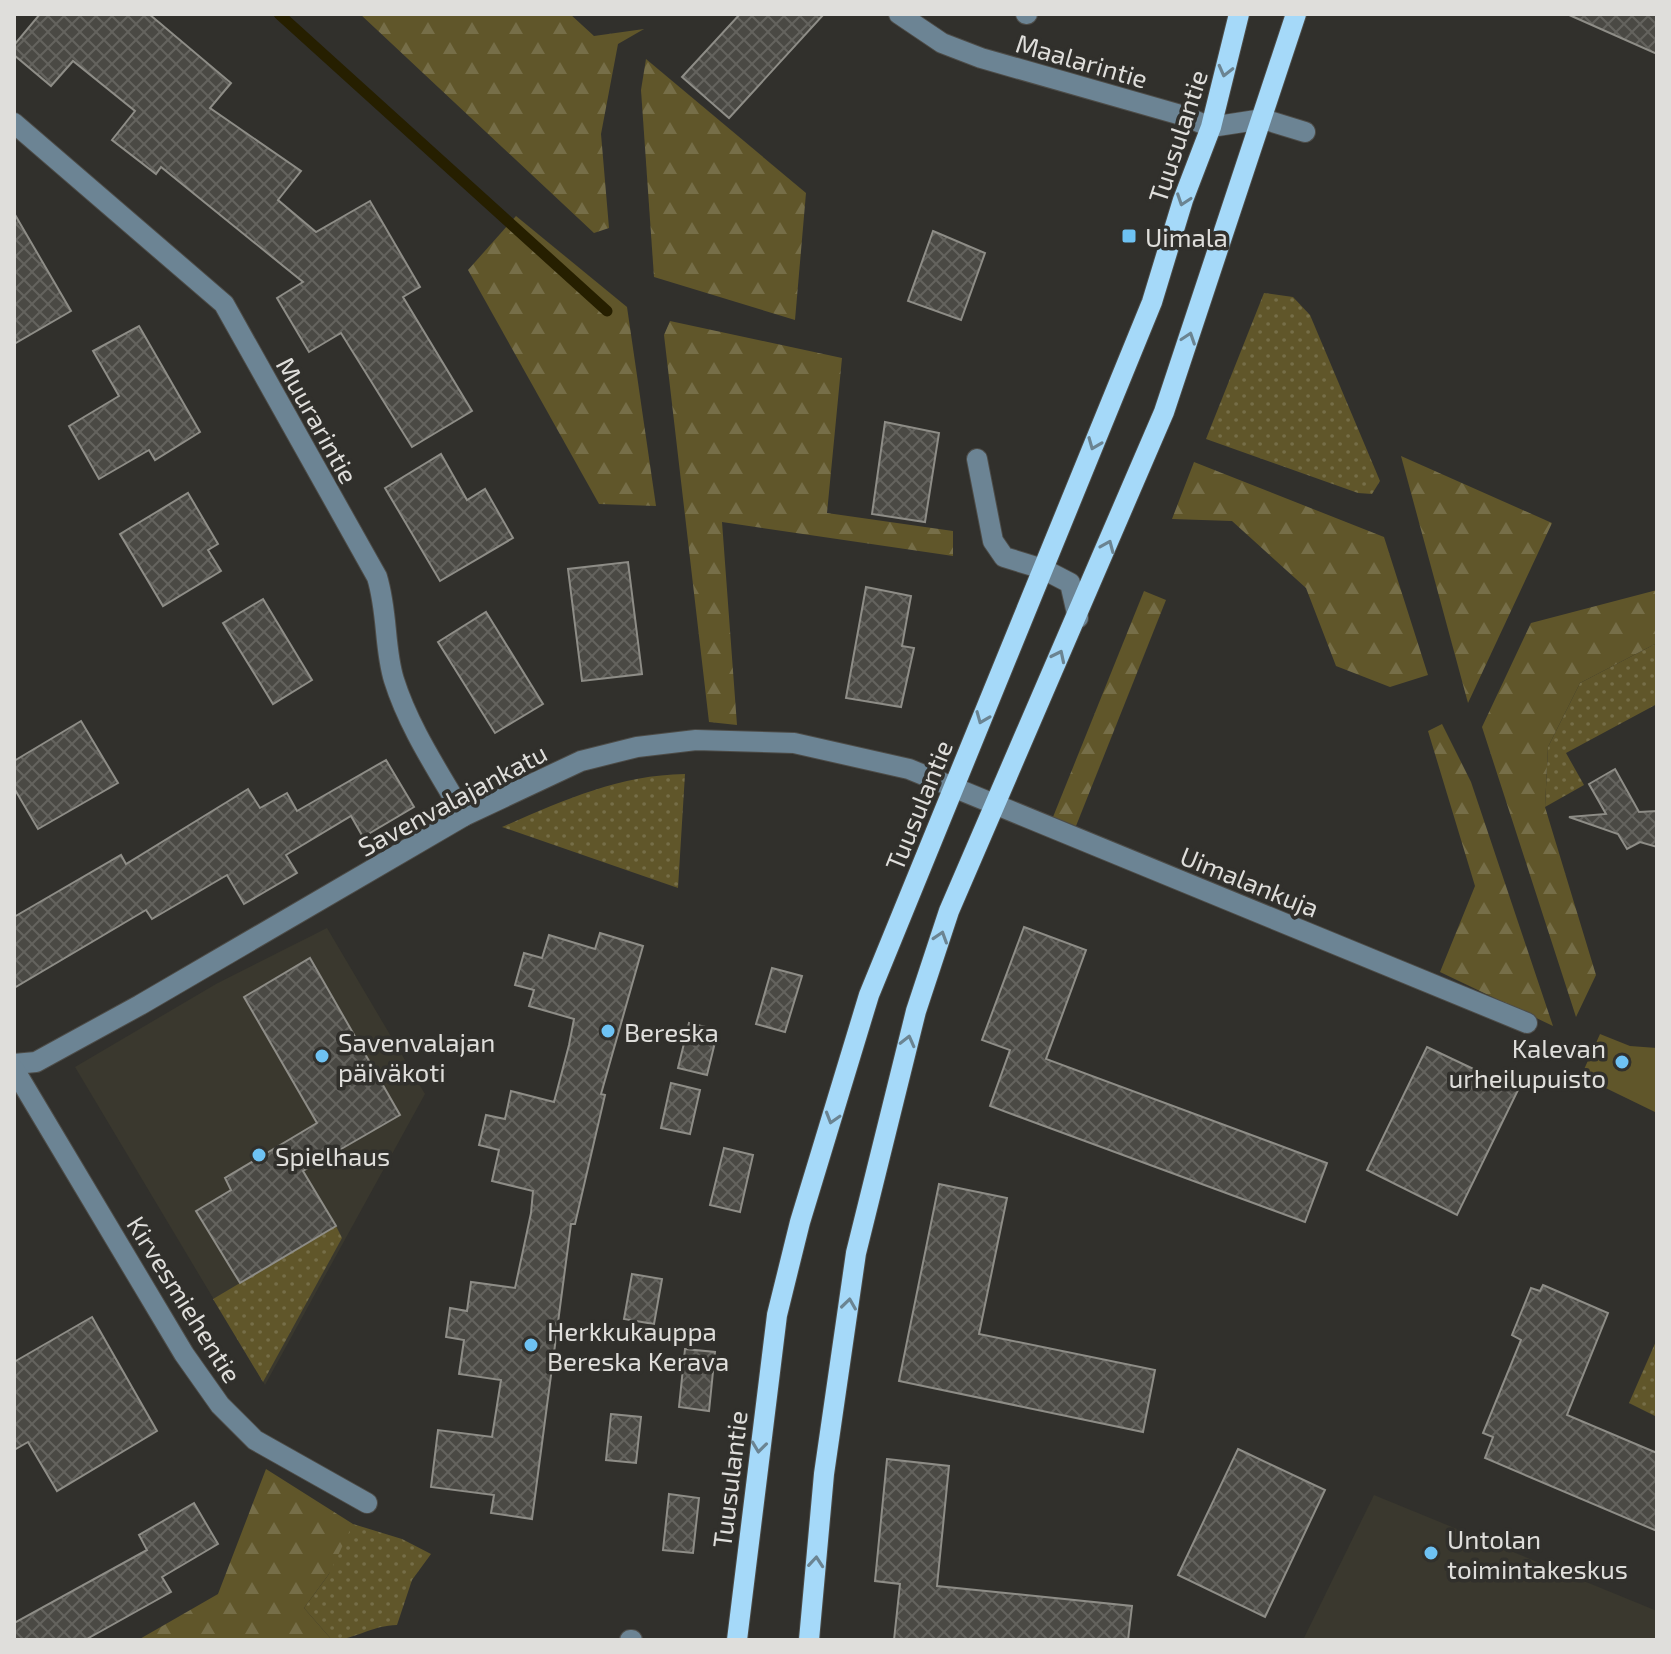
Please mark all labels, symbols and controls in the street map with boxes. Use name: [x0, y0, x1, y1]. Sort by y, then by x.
street label: Maalarintie: [1013, 26, 1151, 94]
one-way arrow: [1217, 63, 1234, 77]
street label: Tuusulantie: [1141, 66, 1213, 206]
one-way arrow: [1177, 193, 1193, 207]
place label: Uimala: [1145, 221, 1228, 252]
marker: Uimala: [1120, 227, 1138, 245]
one-way arrow: [1179, 332, 1195, 346]
street label: Muurarintie: [271, 352, 365, 488]
one-way arrow: [1087, 436, 1104, 450]
one-way arrow: [1098, 540, 1114, 554]
one-way arrow: [1049, 649, 1065, 664]
one-way arrow: [975, 710, 992, 724]
street label: Tuusulantie: [878, 735, 958, 875]
street label: Savenvalajankatu: [352, 736, 552, 862]
street label: Uimalankuja: [1176, 839, 1324, 923]
one-way arrow: [931, 931, 947, 945]
place label: Bereska: [624, 1016, 719, 1047]
marker: Bereska: [599, 1022, 617, 1040]
place label: Savenvalajan päiväkoti: [338, 1026, 495, 1087]
place label: Kalevan urheilupuisto: [1448, 1032, 1606, 1093]
one-way arrow: [899, 1035, 916, 1048]
marker: Savenvalajan päiväkoti: [313, 1047, 331, 1065]
marker: Kalevan urheilupuisto: [1613, 1053, 1631, 1071]
one-way arrow: [825, 1110, 841, 1124]
place label: Spielhaus: [275, 1140, 390, 1171]
marker: Spielhaus: [250, 1146, 268, 1164]
street label: Kirvesmiehentie: [121, 1210, 249, 1388]
one-way arrow: [840, 1298, 857, 1311]
place label: Herkkukauppa Bereska Kerava: [547, 1315, 729, 1376]
marker: Herkkukauppa Bereska Kerava: [522, 1336, 540, 1354]
street label: Tuusulantie: [705, 1409, 753, 1549]
one-way arrow: [751, 1440, 768, 1453]
place label: Untolan toimintakeskus: [1447, 1523, 1628, 1584]
marker: Untolan toimintakeskus: [1422, 1544, 1440, 1562]
one-way arrow: [807, 1555, 824, 1568]

